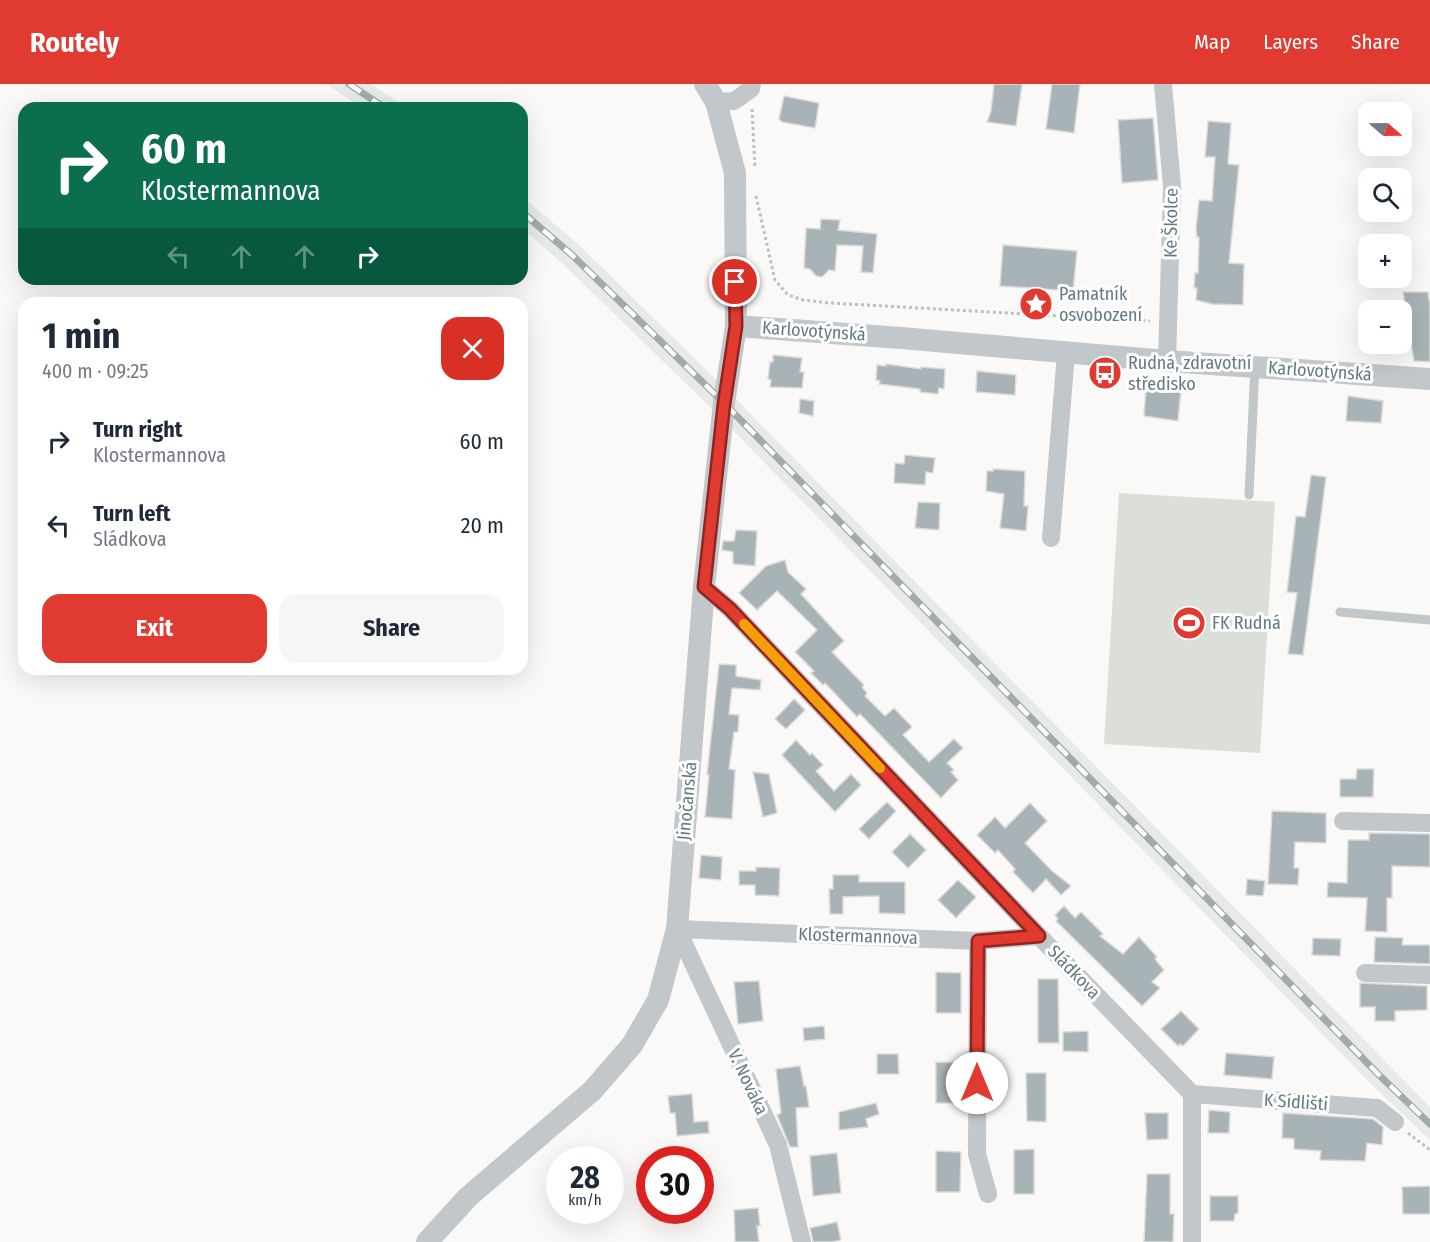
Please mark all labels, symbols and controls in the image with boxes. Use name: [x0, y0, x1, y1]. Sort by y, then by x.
text: Routely: [30, 26, 119, 59]
text: Map: [1194, 29, 1230, 55]
text: Layers: [1263, 29, 1318, 55]
text: Share: [1351, 29, 1400, 55]
north arrow: [1358, 102, 1412, 156]
map controls: [1358, 102, 1412, 354]
text: 60 m: [141, 124, 227, 174]
icon: right: [42, 126, 120, 204]
button: search: [1358, 168, 1412, 222]
text: Klostermannova: [141, 175, 321, 207]
street label: Ke Školce: [1159, 188, 1183, 258]
button: +: [1358, 234, 1412, 288]
icon: left: [162, 240, 195, 273]
icon: ahead: [225, 240, 258, 273]
icon: ahead: [288, 240, 321, 273]
icon: right: [351, 240, 384, 273]
pin: [709, 256, 760, 307]
icon: arrive: [718, 265, 751, 298]
place label: Pamatník osvobození: [1059, 283, 1143, 326]
place icon: Pamatník osvobození: [1018, 286, 1054, 322]
button: −: [1358, 300, 1412, 354]
text: 1 min: [42, 314, 120, 358]
street label: Karlovotýnská: [761, 316, 867, 346]
button: close: [441, 317, 504, 380]
place label: Rudná, zdravotní středisko: [1128, 352, 1252, 395]
bus stop icon: Rudná, zdravotní středisko: [1087, 355, 1123, 391]
street label: Karlovotýnská: [1267, 356, 1373, 386]
text: 400 m · 09:25: [42, 359, 148, 383]
text: Turn right: [93, 416, 182, 443]
icon: right: [42, 425, 75, 458]
text: 60 m: [460, 428, 504, 455]
text: Klostermannova: [93, 443, 226, 467]
text: Turn left: [93, 500, 171, 527]
icon: left: [42, 509, 75, 542]
text: 20 m: [461, 512, 504, 539]
text: Sládkova: [93, 527, 167, 551]
button: Exit: [42, 594, 267, 663]
button: Share: [279, 594, 504, 663]
sports icon: FK Rudná: [1171, 605, 1207, 641]
place label: FK Rudná: [1212, 612, 1281, 634]
street label: Jinočanská: [673, 761, 701, 841]
street label: Klostermannova: [798, 923, 918, 949]
street label: Sládkova: [1043, 941, 1105, 1004]
street label: V. Nováka: [723, 1046, 773, 1119]
position arrow: [945, 1051, 1009, 1115]
street label: K Sídlišti: [1263, 1089, 1329, 1115]
speed limit sign: 30: [636, 1146, 714, 1224]
text: 28: [570, 1160, 600, 1196]
text: km/h: [568, 1191, 602, 1209]

